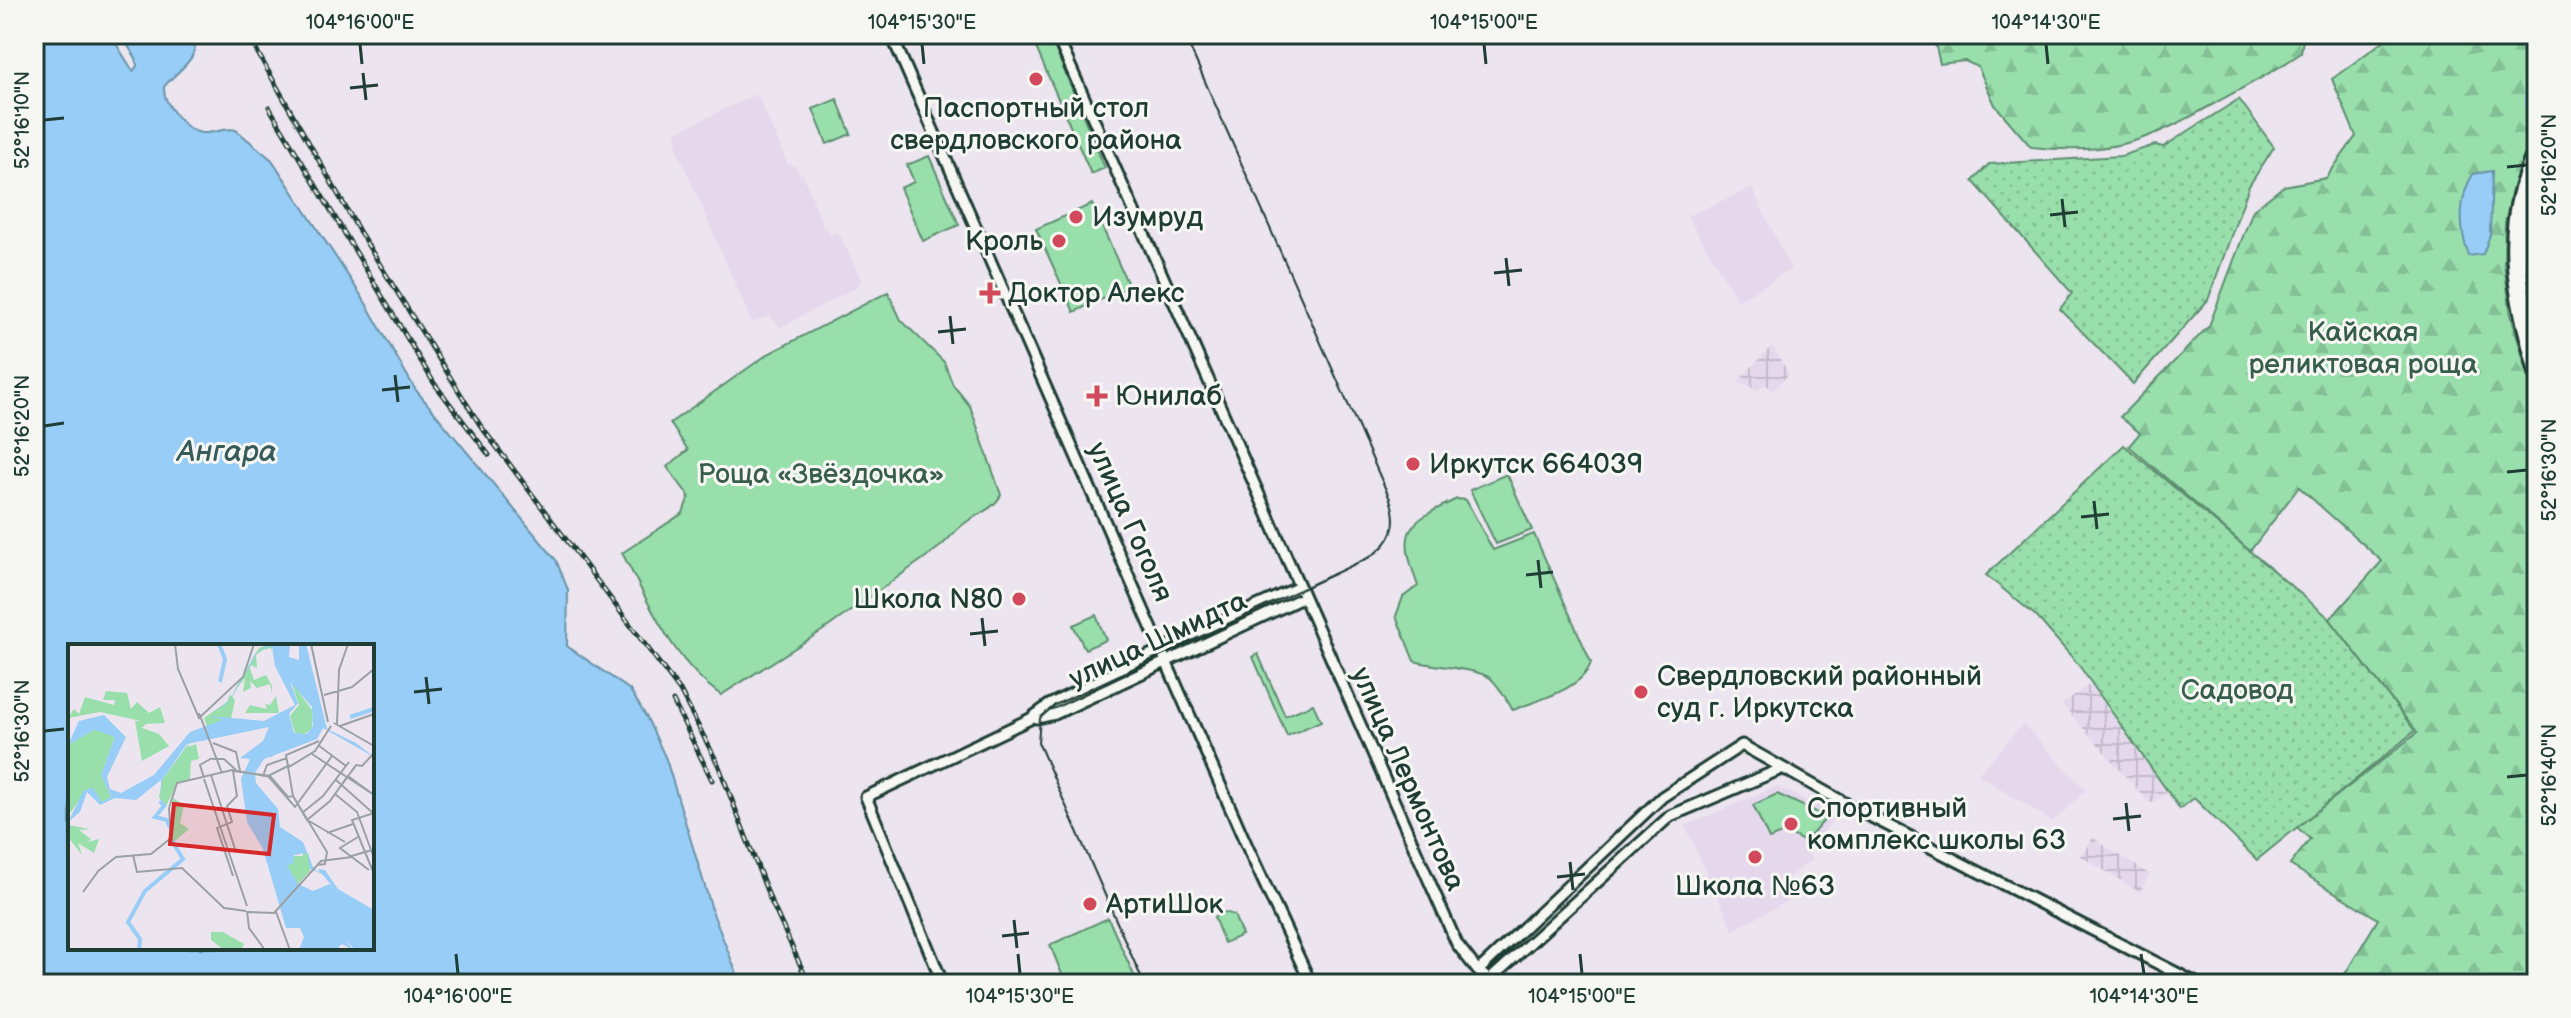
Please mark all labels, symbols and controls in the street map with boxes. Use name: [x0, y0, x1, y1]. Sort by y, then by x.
text: 104°16'00"E: [306, 11, 414, 35]
text: 104°15'30"E: [868, 11, 976, 35]
text: 104°15'00"E: [1430, 11, 1538, 35]
text: 104°14'30"E: [1991, 11, 2101, 35]
marker: Паспортный стол свердловского района: [1027, 70, 1045, 88]
text: 52°16'10"N: [11, 71, 35, 169]
place label: Паспортный стол свердловского района: [890, 92, 1182, 157]
text: 52°16'20"N: [2538, 114, 2562, 216]
place label: Изумруд: [1092, 201, 1203, 234]
marker: Изумруд: [1067, 208, 1085, 226]
place label: Кроль: [965, 225, 1043, 258]
marker: Кроль: [1050, 232, 1068, 250]
place label: Доктор Алекс: [1008, 277, 1185, 310]
marker: Доктор Алекс: [979, 282, 1001, 304]
park label: Кайская реликтовая роща: [2248, 316, 2478, 381]
text: 52°16'20"N: [11, 375, 35, 477]
place label: Юнилаб: [1115, 380, 1222, 413]
marker: Юнилаб: [1086, 385, 1108, 407]
text: 52°16'30"N: [2538, 419, 2562, 521]
water label: Ангара: [175, 434, 277, 470]
street label: улица Гоголя: [1080, 437, 1180, 607]
place label: Иркутск 664039: [1429, 448, 1643, 481]
marker: Иркутск 664039: [1404, 455, 1422, 473]
park label: Роща «Звёздочка»: [698, 458, 944, 491]
place label: Школа N80: [853, 583, 1003, 616]
street label: улица Шмидта: [1064, 584, 1253, 696]
marker: Школа N80: [1010, 590, 1028, 608]
inset map: [68, 644, 374, 950]
place label: Свердловский районный суд г. Иркутска: [1657, 660, 1982, 725]
street label: улица Лермонтова: [1344, 662, 1472, 896]
park label: Садовод: [2181, 674, 2293, 707]
text: 52°16'30"N: [11, 680, 35, 782]
marker: Свердловский районный суд г. Иркутска: [1632, 683, 1650, 701]
text: 52°16'40"N: [2538, 724, 2562, 826]
place label: Спортивный комплекс школы 63: [1807, 792, 2066, 857]
marker: Спортивный комплекс школы 63: [1782, 815, 1800, 833]
marker: Школа №63: [1746, 848, 1764, 866]
place label: Школа №63: [1675, 870, 1835, 903]
place label: АртиШок: [1105, 888, 1224, 921]
marker: АртиШок: [1081, 895, 1099, 913]
text: 104°16'00"E: [404, 985, 512, 1009]
text: 104°15'30"E: [966, 985, 1074, 1009]
text: 104°15'00"E: [1528, 985, 1636, 1009]
text: 104°14'30"E: [2089, 985, 2199, 1009]

